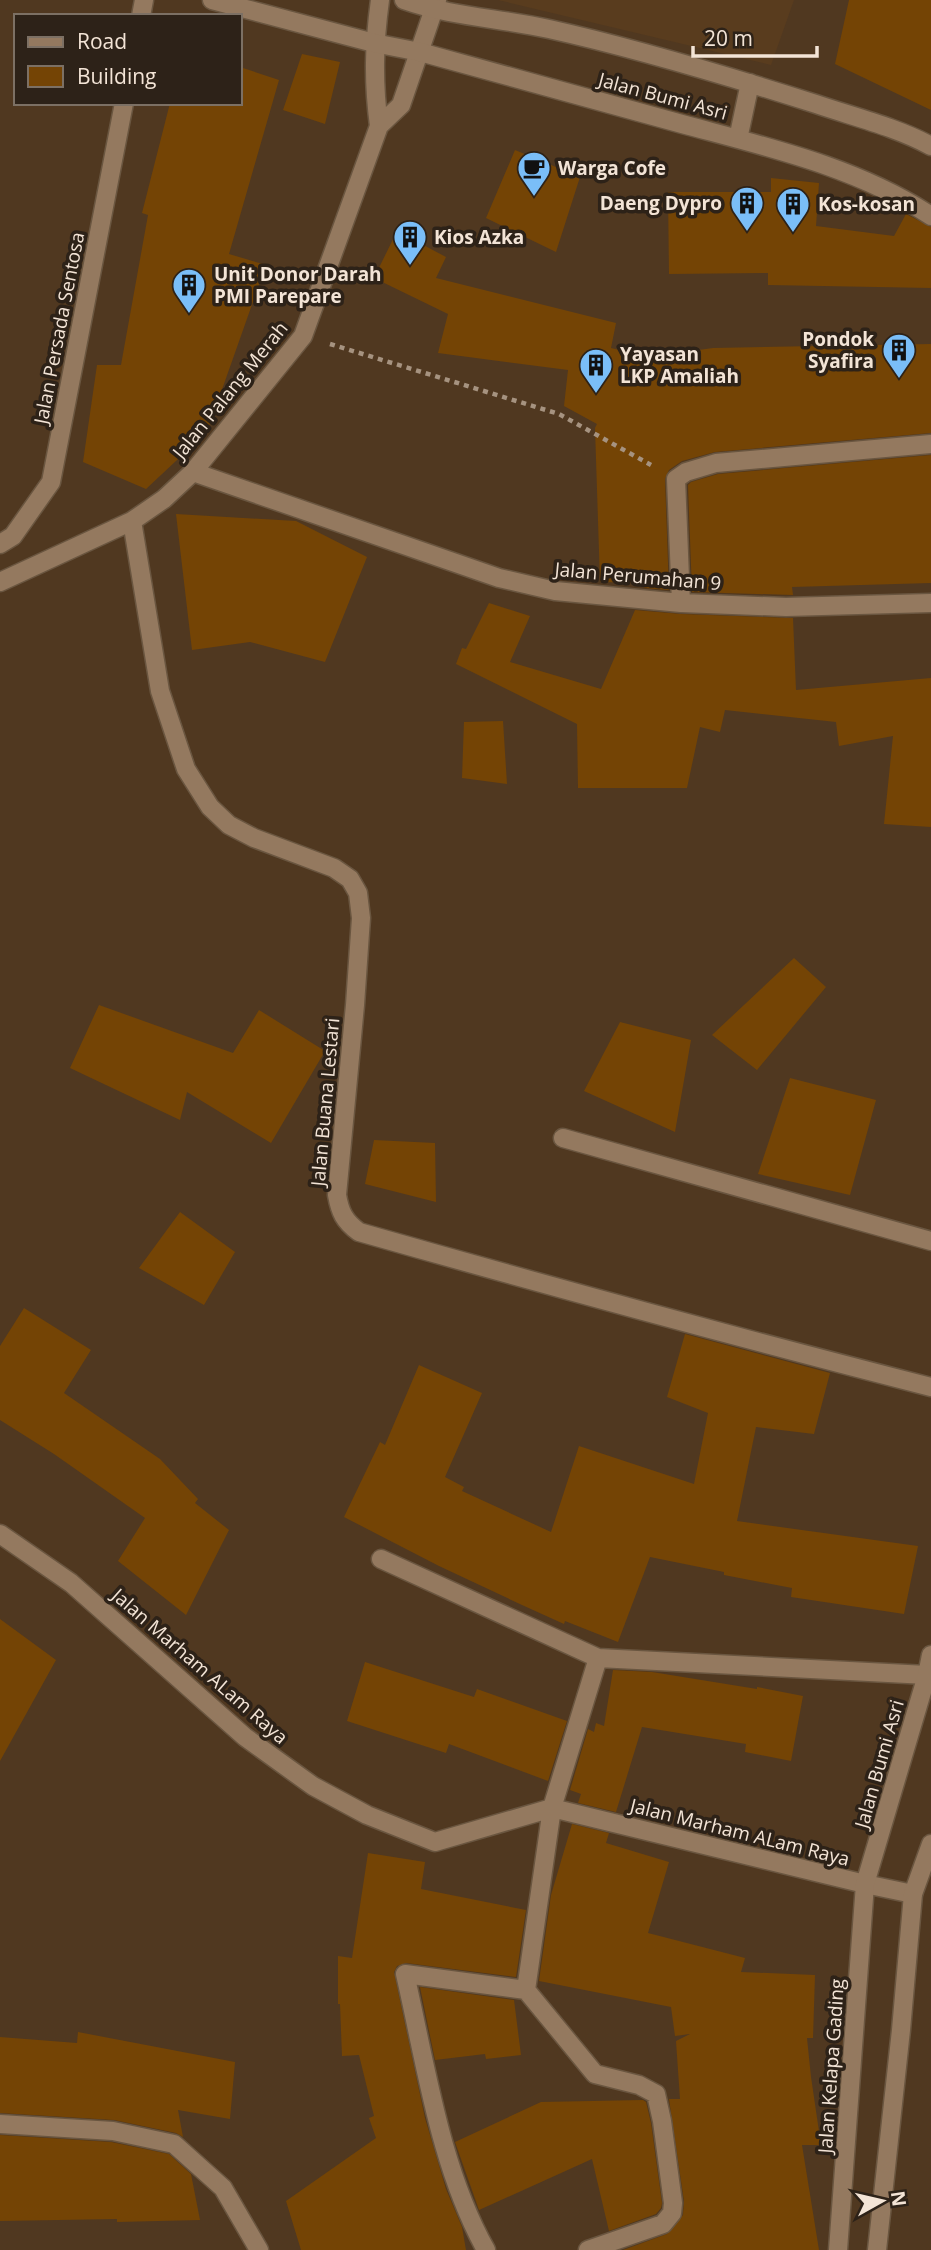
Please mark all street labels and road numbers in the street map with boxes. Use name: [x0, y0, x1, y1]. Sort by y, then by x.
street label: Jalan Bumi Asri: [594, 66, 730, 126]
street label: Jalan Persada Sentosa: [27, 230, 90, 428]
street label: Jalan Palang Merah: [165, 316, 293, 466]
street label: Jalan Perumahan 9: [552, 556, 722, 596]
street label: Jalan Buana Lestari: [305, 1017, 345, 1189]
street label: Jalan Marham ALam Raya: [105, 1581, 293, 1750]
street label: Jalan Bumi Asri: [848, 1697, 910, 1833]
street label: Jalan Marham ALam Raya: [626, 1792, 852, 1872]
street label: Jalan Kelapa Gading: [812, 1978, 850, 2156]

